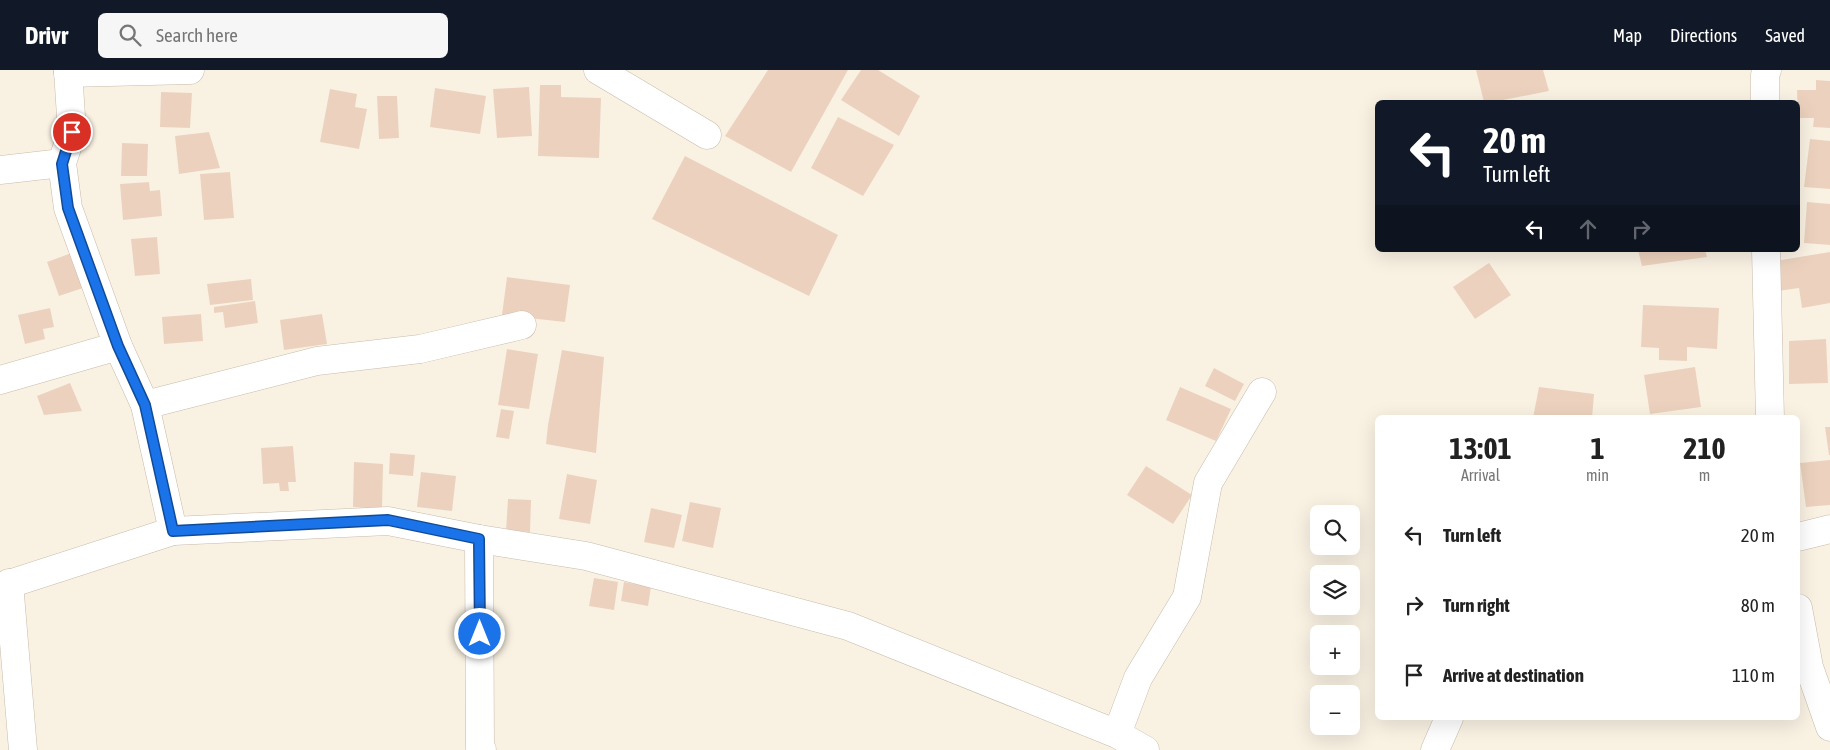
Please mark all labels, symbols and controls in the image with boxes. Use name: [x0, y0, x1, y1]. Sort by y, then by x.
search box: [98, 13, 448, 58]
icon: search: [116, 21, 144, 49]
text: Drivr: [25, 22, 68, 49]
text: Search here: [156, 24, 238, 46]
text: Map: [1613, 25, 1642, 46]
text: Directions: [1670, 25, 1737, 46]
text: Saved: [1765, 25, 1805, 46]
pin: [51, 111, 93, 153]
icon: arrive: [58, 118, 86, 146]
icon: left: [1400, 120, 1465, 185]
text: 20 m: [1483, 120, 1546, 160]
text: Turn left: [1483, 161, 1550, 187]
icon: left: [1521, 215, 1549, 243]
icon: ahead: [1574, 215, 1602, 243]
icon: right: [1627, 215, 1655, 243]
text: 13:01: [1449, 431, 1512, 465]
text: 1: [1590, 431, 1605, 465]
text: 210: [1683, 431, 1726, 465]
text: Arrival: [1461, 466, 1500, 484]
text: min: [1586, 466, 1609, 484]
text: m: [1699, 466, 1710, 484]
map controls: [1310, 505, 1360, 735]
button: search: [1310, 505, 1360, 555]
icon: left: [1400, 521, 1428, 549]
text: Turn left: [1443, 524, 1501, 546]
text: 20 m: [1741, 524, 1775, 546]
button: layers: [1310, 565, 1360, 615]
icon: right: [1400, 591, 1428, 619]
text: Turn right: [1443, 594, 1510, 616]
text: 80 m: [1741, 594, 1775, 616]
position arrow: [453, 607, 505, 659]
button: +: [1310, 625, 1360, 675]
icon: arrive: [1400, 661, 1428, 689]
text: Arrive at destination: [1443, 664, 1584, 686]
text: 110 m: [1732, 664, 1775, 686]
button: −: [1310, 685, 1360, 735]

